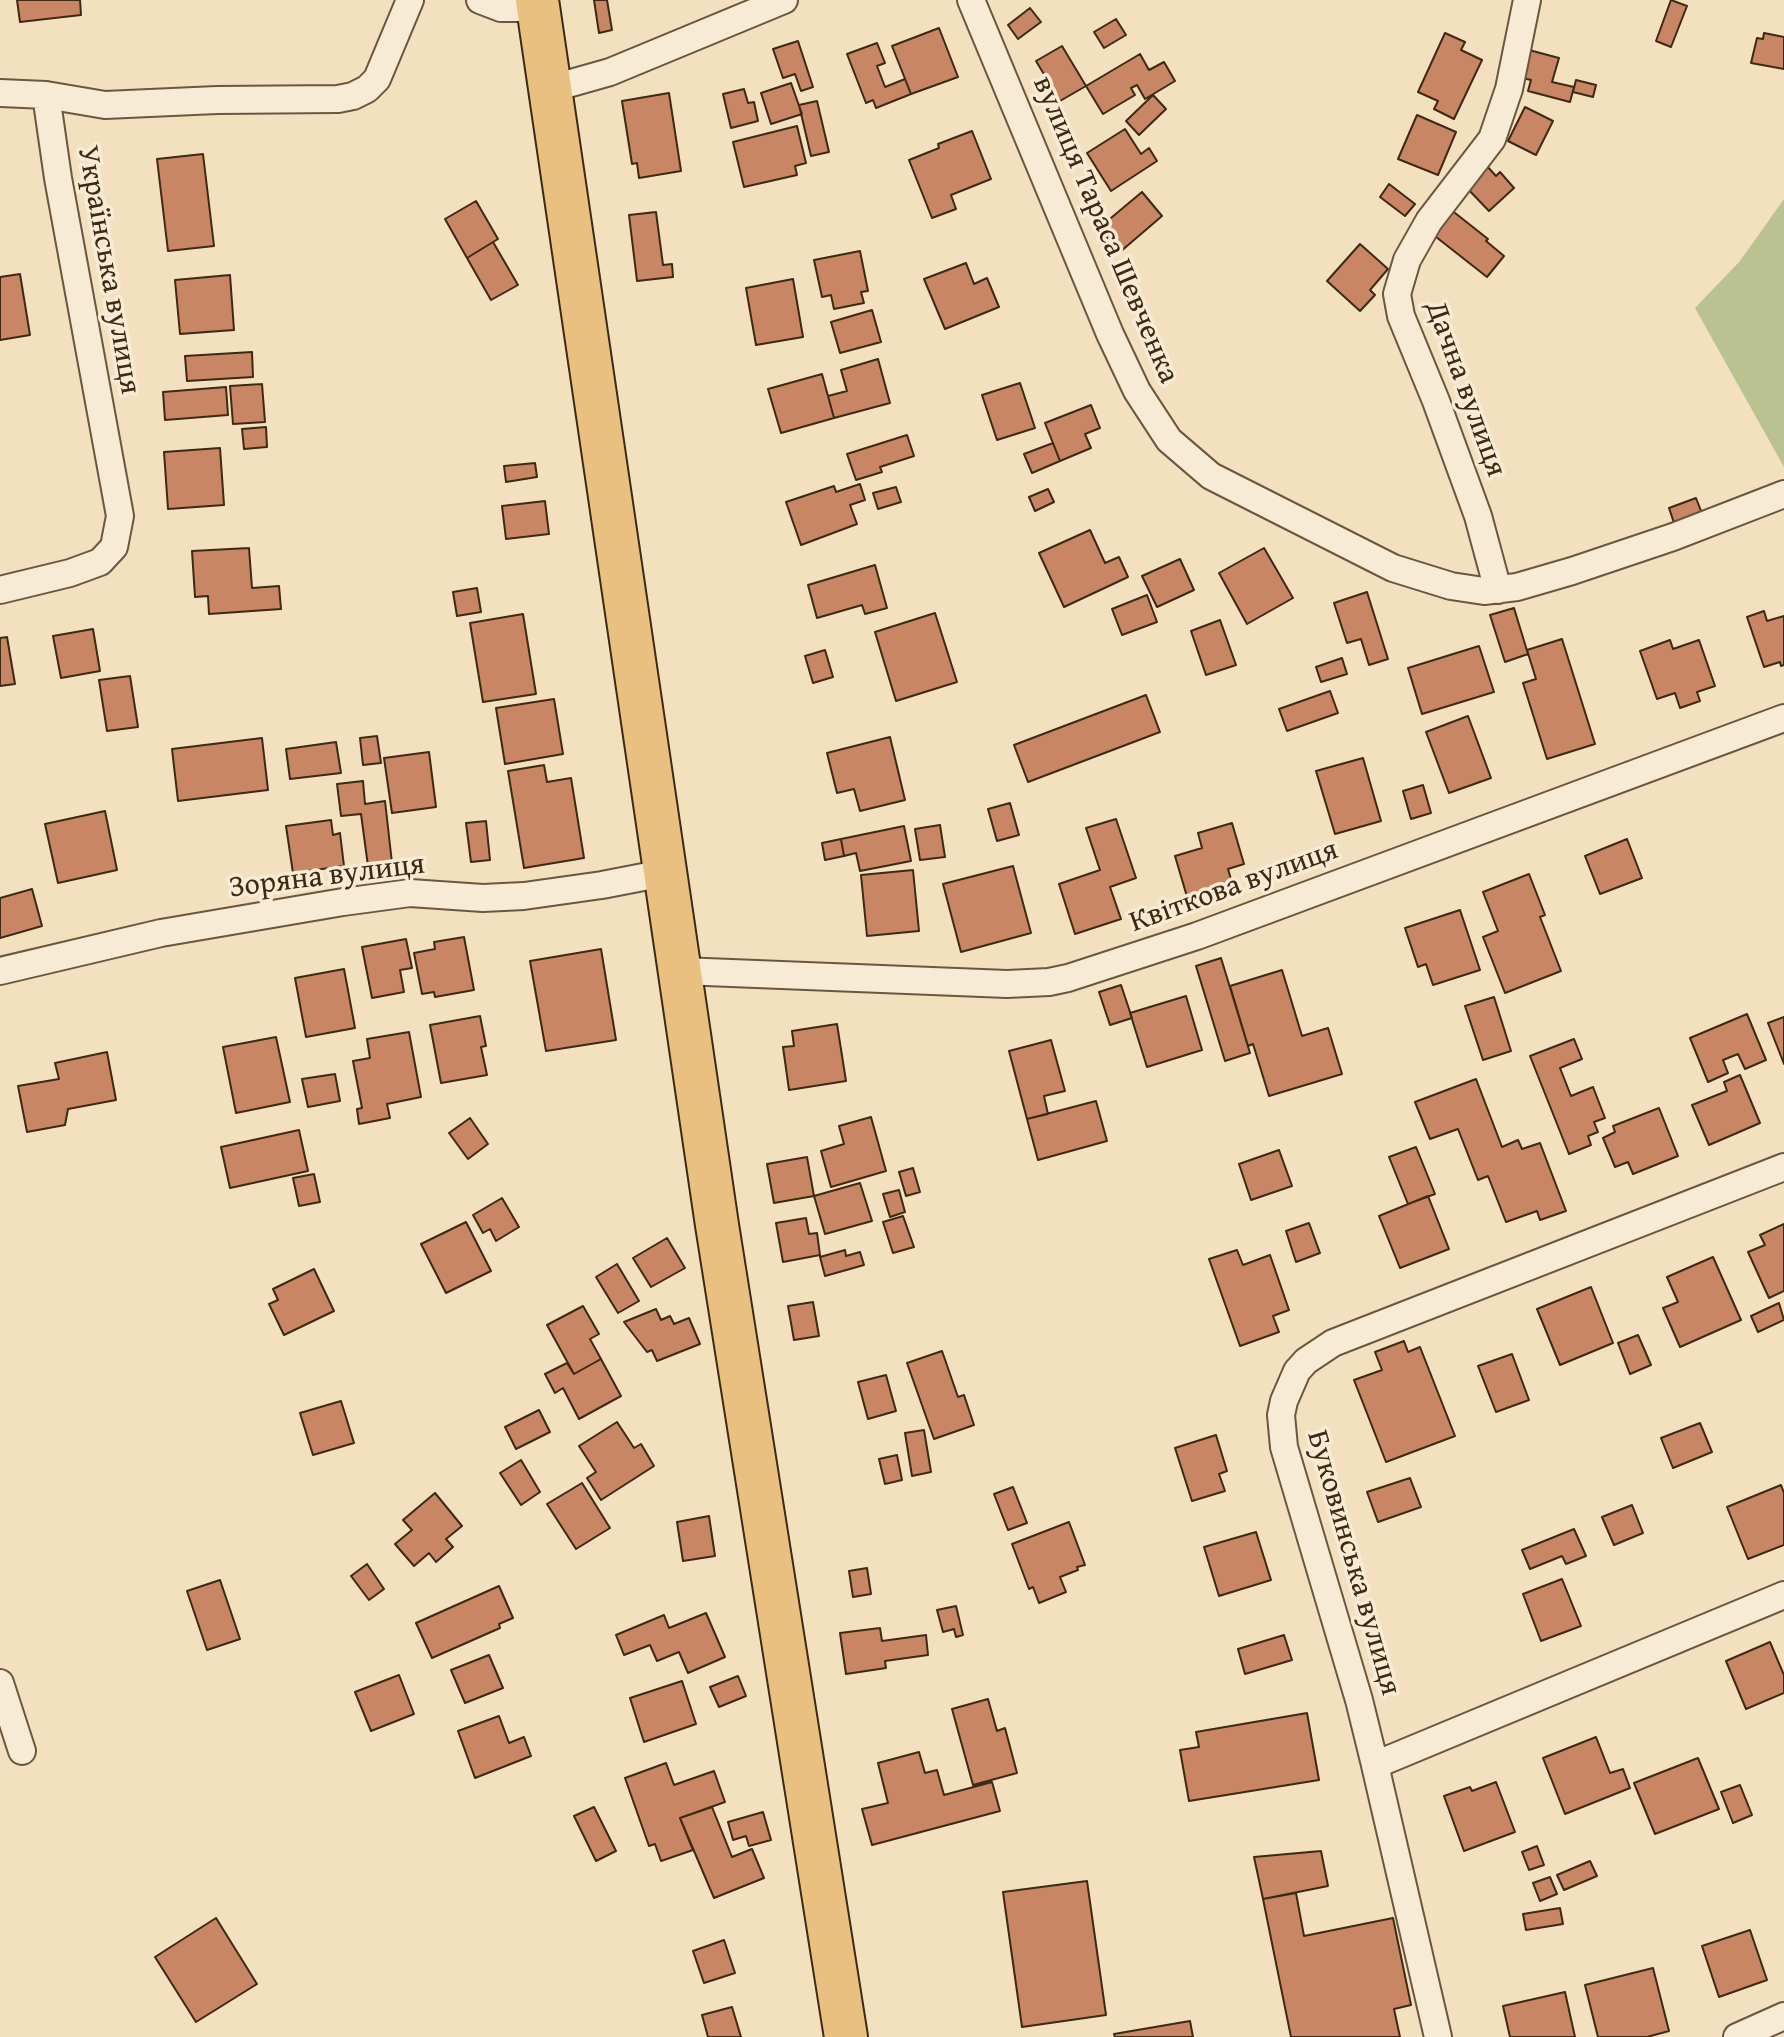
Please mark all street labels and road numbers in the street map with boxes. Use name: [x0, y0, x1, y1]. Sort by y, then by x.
street label: вулиця Тараса Шевченка: [1024, 71, 1186, 389]
street label: Українська вулиця: [68, 143, 148, 397]
street label: Дачна вулиця: [1417, 296, 1513, 482]
street label: Квіткова вулиця: [1125, 833, 1343, 941]
street label: Зоряна вулиця: [227, 847, 427, 907]
street label: Буковинська вулиця: [1298, 1426, 1408, 1700]

